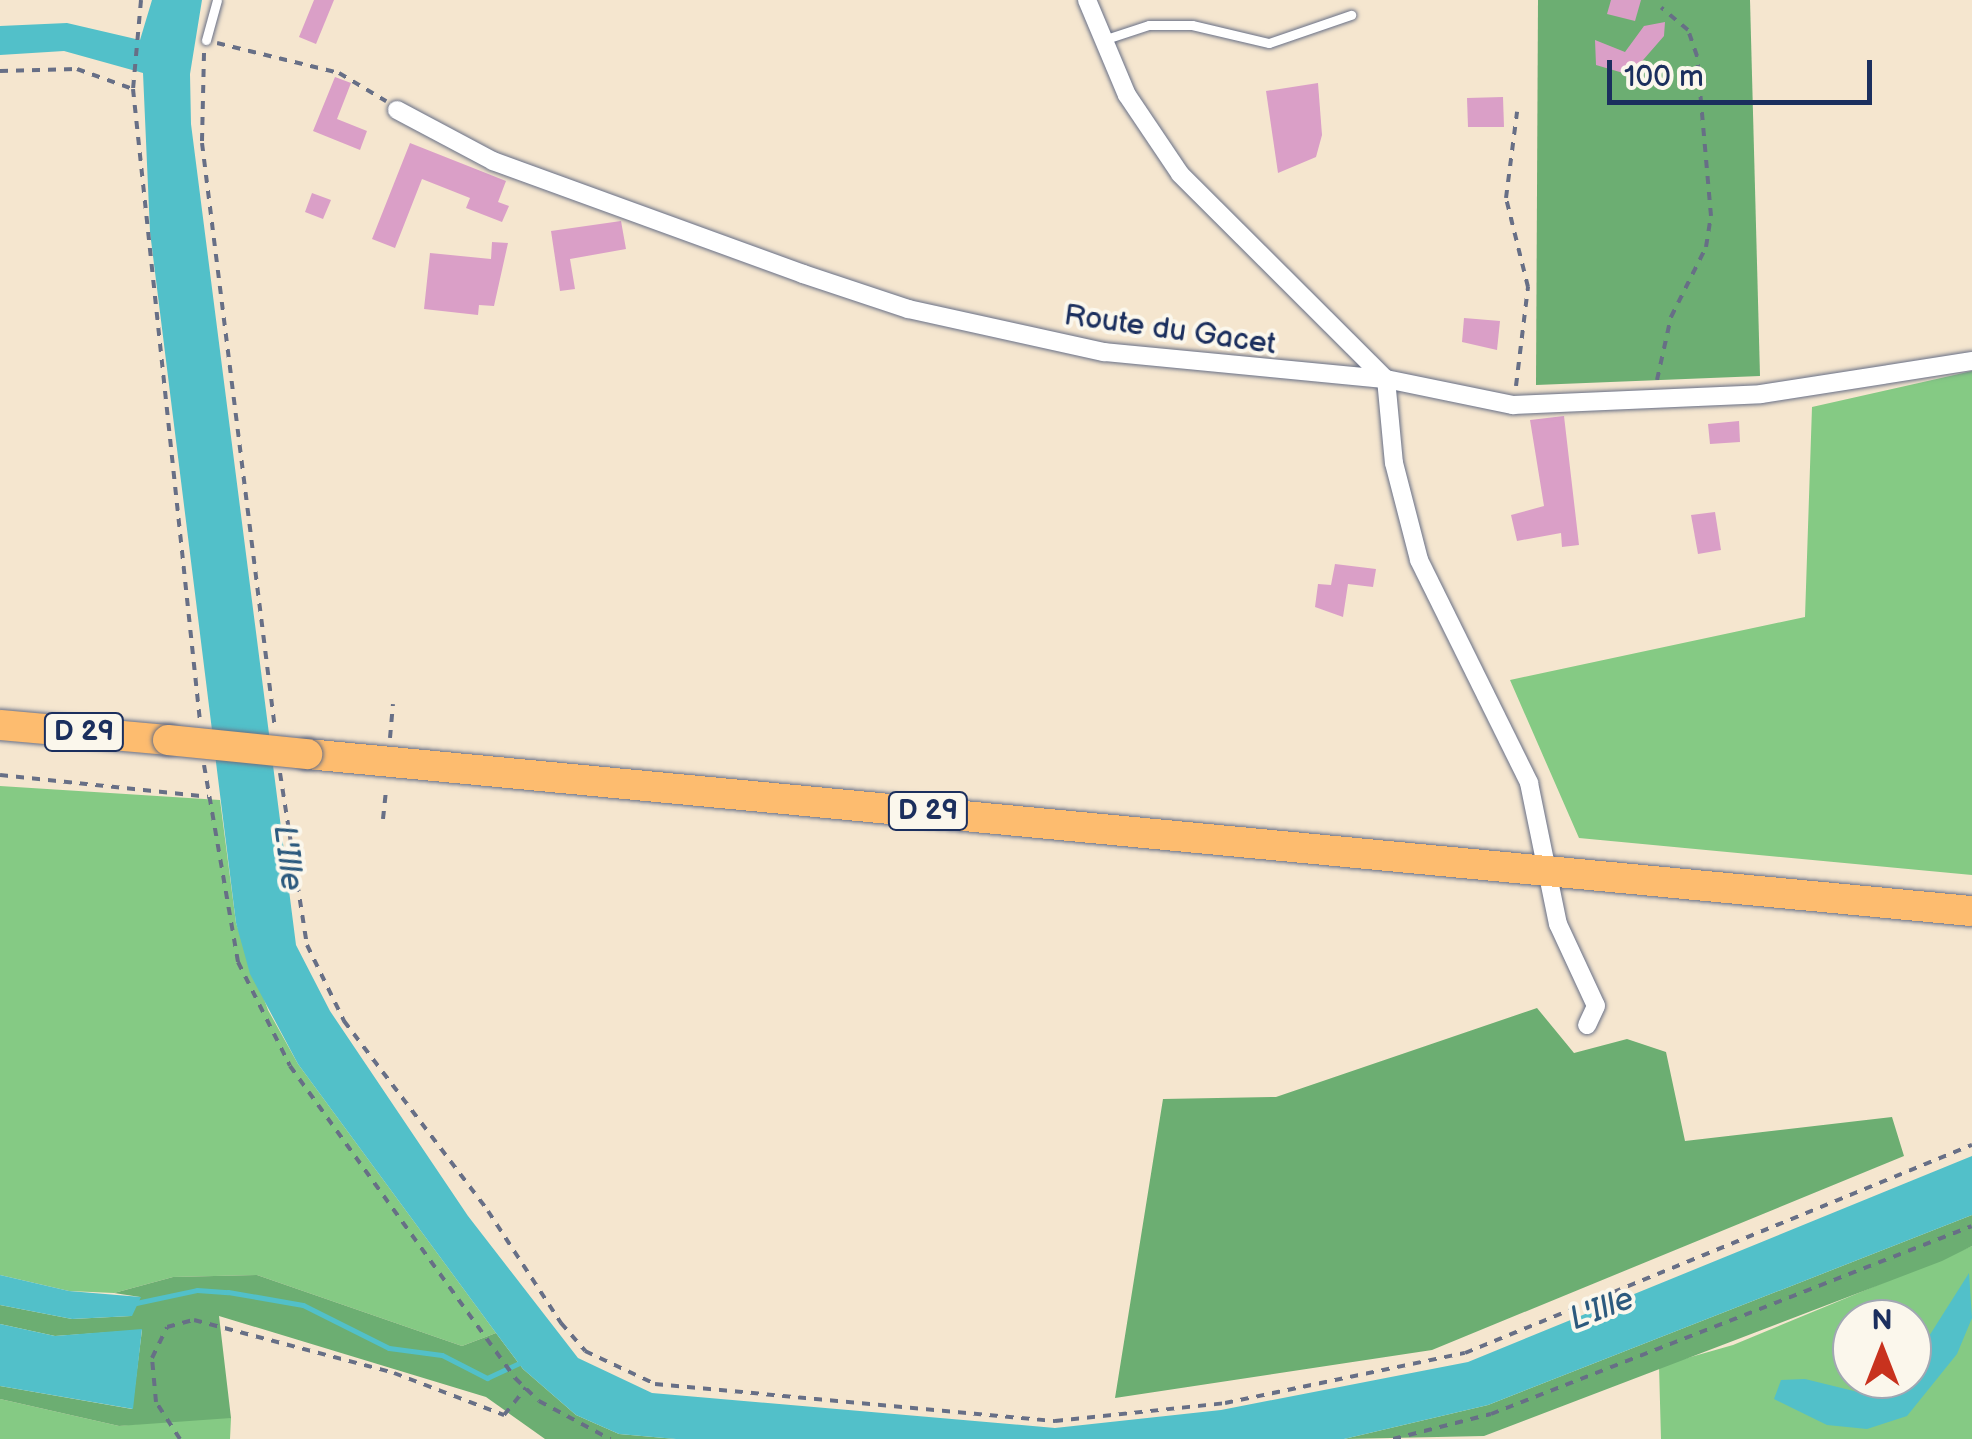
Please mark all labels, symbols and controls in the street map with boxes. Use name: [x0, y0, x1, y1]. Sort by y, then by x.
scale bar: [1612, 40, 1877, 102]
text: 100 m: [1624, 59, 1704, 95]
street label: Route du Gacet: [1062, 297, 1278, 363]
road number: D 29: [42, 709, 126, 755]
road number: D 29: [886, 788, 970, 834]
water label: L'Ille: [264, 823, 310, 893]
water label: L'Ille: [1564, 1280, 1640, 1340]
north arrow: [1832, 1299, 1932, 1399]
text: N: [1871, 1304, 1893, 1337]

